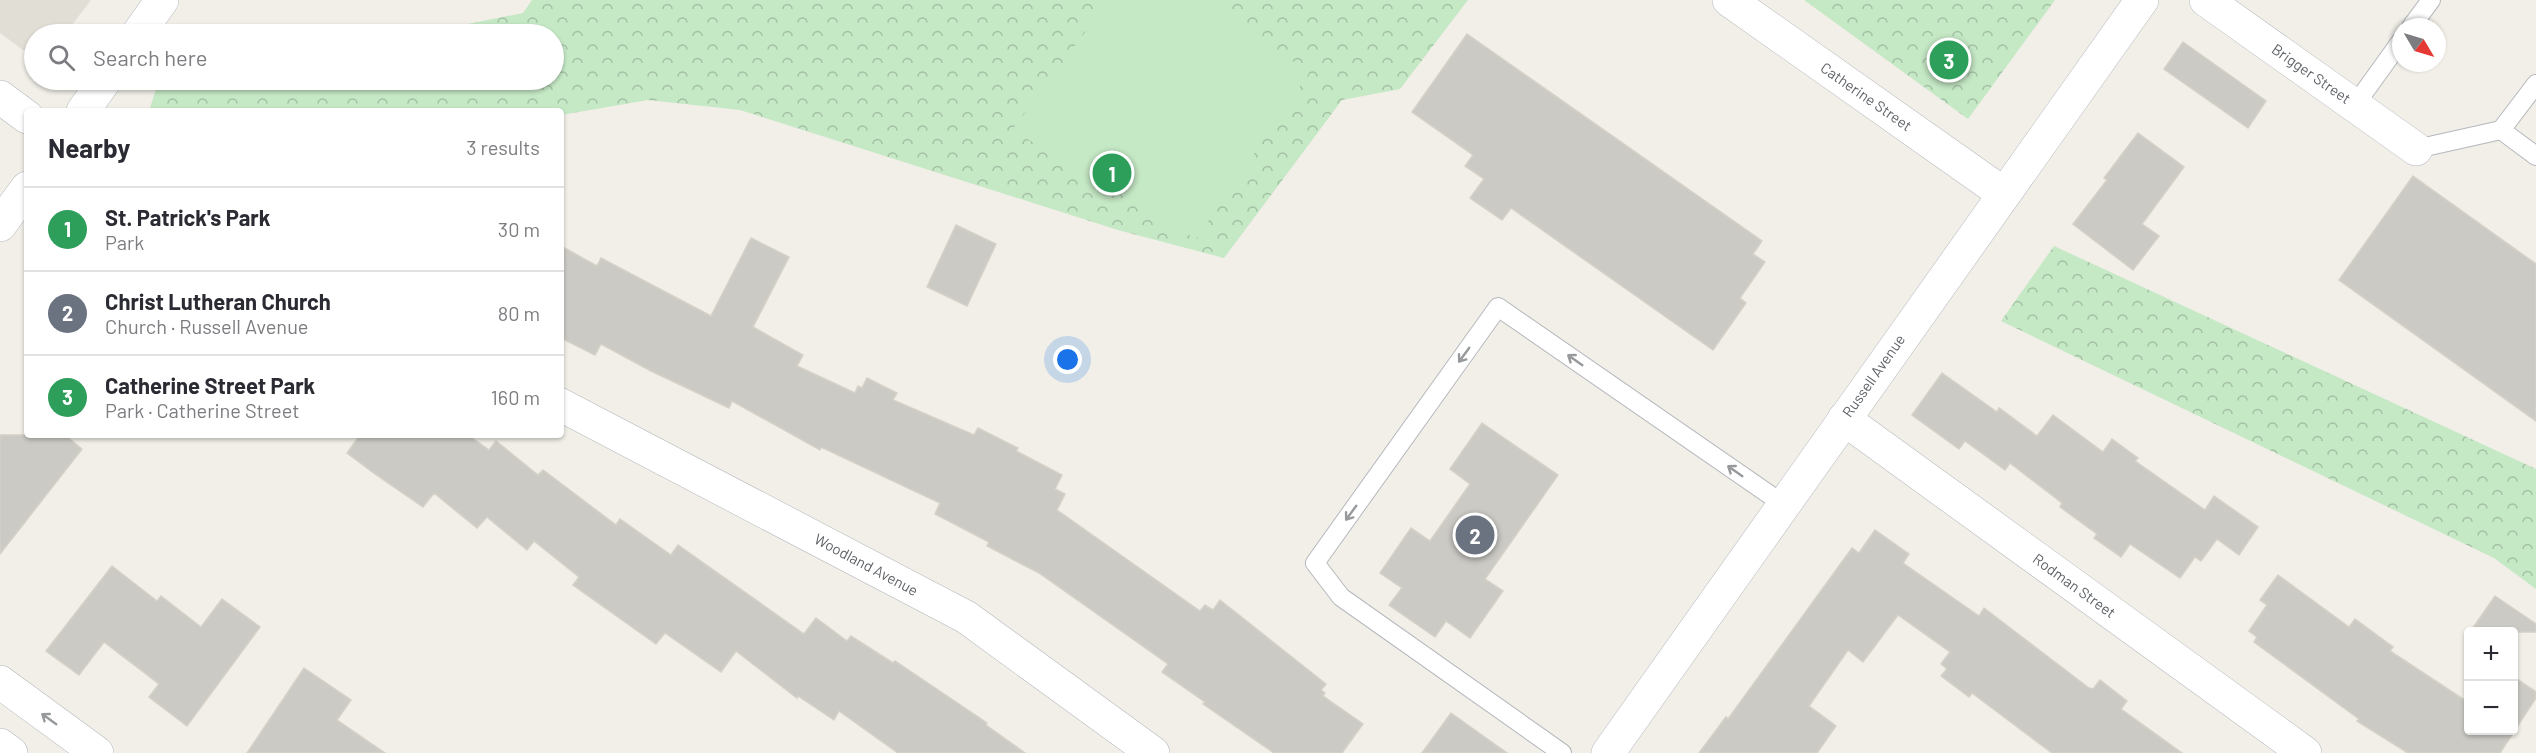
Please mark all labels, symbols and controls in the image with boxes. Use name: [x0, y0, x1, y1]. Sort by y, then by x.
north arrow: [2392, 18, 2446, 72]
search box: [24, 24, 564, 90]
pin: 3: [1930, 38, 1968, 82]
street label: Brigger Street: [2269, 39, 2354, 107]
icon: search: [45, 41, 78, 74]
text: Search here: [93, 44, 207, 70]
street label: Catherine Street: [1817, 58, 1916, 134]
text: Nearby: [48, 132, 130, 163]
text: 3 results: [466, 135, 540, 159]
pin: 1: [1092, 150, 1132, 195]
text: St. Patrick's Park: [105, 204, 270, 230]
text: 1: [64, 217, 71, 241]
text: 30 m: [498, 217, 540, 241]
text: Park: [105, 230, 144, 254]
text: Christ Lutheran Church: [105, 288, 331, 314]
text: 2: [62, 301, 73, 325]
text: 80 m: [498, 301, 540, 325]
text: Church · Russell Avenue: [105, 314, 309, 338]
street label: Russell Avenue: [1838, 331, 1908, 420]
your location: [1053, 345, 1082, 374]
one-way arrow: [1458, 346, 1470, 362]
one-way arrow: [1567, 354, 1583, 366]
text: Catherine Street Park: [105, 372, 315, 398]
text: 3: [62, 385, 73, 409]
text: 160 m: [491, 385, 540, 409]
text: Park · Catherine Street: [105, 398, 300, 422]
one-way arrow: [1727, 465, 1744, 477]
one-way arrow: [1345, 504, 1357, 520]
pin: 2: [1456, 512, 1494, 558]
street label: Woodland Avenue: [812, 529, 921, 599]
street label: Rodman Street: [2030, 549, 2119, 621]
map controls: [2464, 627, 2518, 735]
button: +: [2464, 627, 2518, 681]
button: −: [2464, 681, 2518, 735]
one-way arrow: [42, 712, 58, 725]

